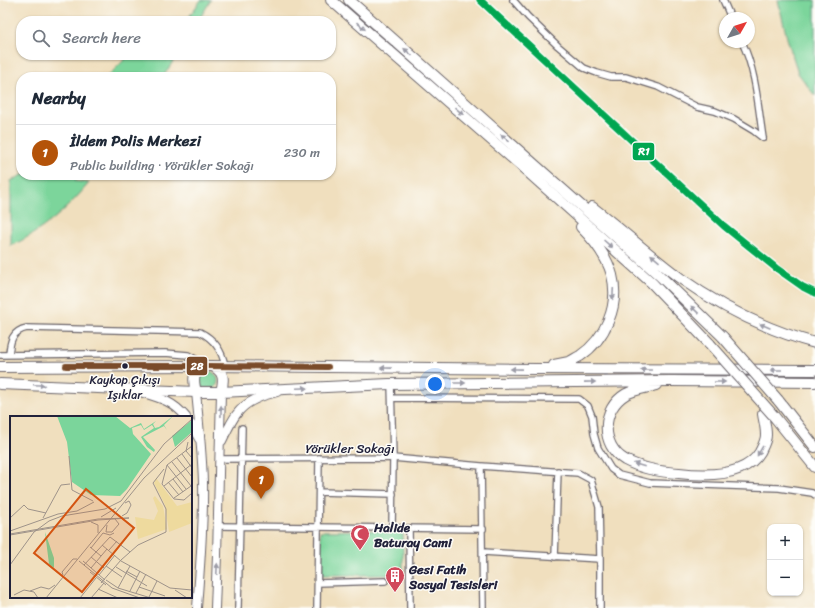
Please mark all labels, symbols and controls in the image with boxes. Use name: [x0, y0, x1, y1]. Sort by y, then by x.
north arrow: [719, 12, 755, 48]
search box: [16, 16, 336, 60]
one-way arrow: [355, 21, 366, 30]
text: Search here: [62, 25, 141, 51]
icon: search: [30, 27, 52, 49]
one-way arrow: [403, 47, 413, 57]
text: Nearby: [32, 83, 86, 113]
one-way arrow: [454, 106, 463, 115]
text: İldem Polis Merkezi: [70, 128, 201, 154]
one-way arrow: [501, 134, 510, 143]
text: 1: [42, 141, 48, 164]
text: 230 m: [284, 141, 320, 164]
line badge: R1: [632, 142, 655, 161]
text: R1: [637, 142, 650, 161]
text: Public building · Yörükler Sokağı: [70, 154, 254, 177]
one-way arrow: [603, 239, 613, 248]
one-way arrow: [649, 253, 660, 262]
one-way arrow: [610, 288, 616, 301]
one-way arrow: [690, 305, 700, 315]
one-way arrow: [759, 323, 771, 329]
line badge: 28: [186, 356, 208, 376]
text: 28: [190, 357, 204, 376]
marker: Kaykop Çıkışı Işıklar: [120, 361, 130, 371]
one-way arrow: [379, 365, 392, 371]
one-way arrow: [509, 366, 522, 372]
one-way arrow: [639, 367, 652, 373]
one-way arrow: [769, 367, 782, 373]
place label: Kaykop Çıkışı Işıklar: [90, 369, 160, 406]
your location: [425, 374, 445, 394]
one-way arrow: [584, 379, 597, 385]
one-way arrow: [714, 379, 727, 385]
one-way arrow: [454, 380, 467, 386]
one-way arrow: [33, 382, 45, 389]
one-way arrow: [296, 385, 309, 391]
one-way arrow: [218, 404, 224, 417]
inset map: [10, 416, 192, 598]
street label: Yörükler Sokağı: [305, 437, 395, 460]
one-way arrow: [757, 445, 764, 457]
one-way arrow: [633, 462, 645, 468]
pin: 1: [248, 466, 274, 499]
place label: Halide Baturay Cami: [373, 516, 453, 554]
mosque icon: Halide Baturay Cami: [349, 523, 371, 551]
map controls: [767, 524, 803, 596]
button: +: [767, 524, 803, 560]
place label: Gesi Fatih Sosyal Tesisleri: [408, 558, 499, 596]
button: −: [767, 560, 803, 596]
one-way arrow: [213, 563, 220, 575]
building icon: Gesi Fatih Sosyal Tesisleri: [384, 565, 406, 593]

